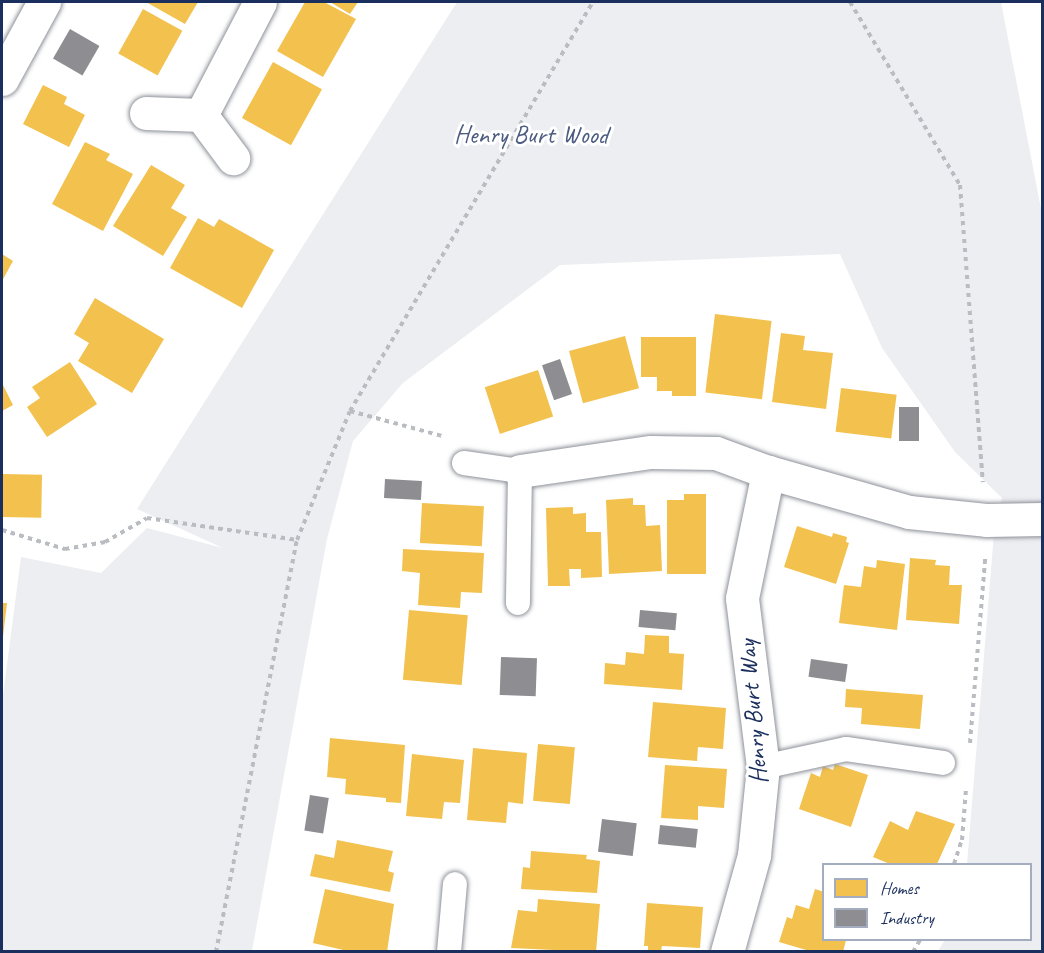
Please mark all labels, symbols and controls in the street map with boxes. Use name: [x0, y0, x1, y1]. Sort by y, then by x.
park label: Henry Burt Wood: [454, 119, 608, 151]
street label: Henry Burt Way: [731, 638, 775, 786]
legend: [822, 863, 1032, 941]
text: Homes: [880, 877, 919, 899]
text: Industry: [880, 907, 934, 929]

